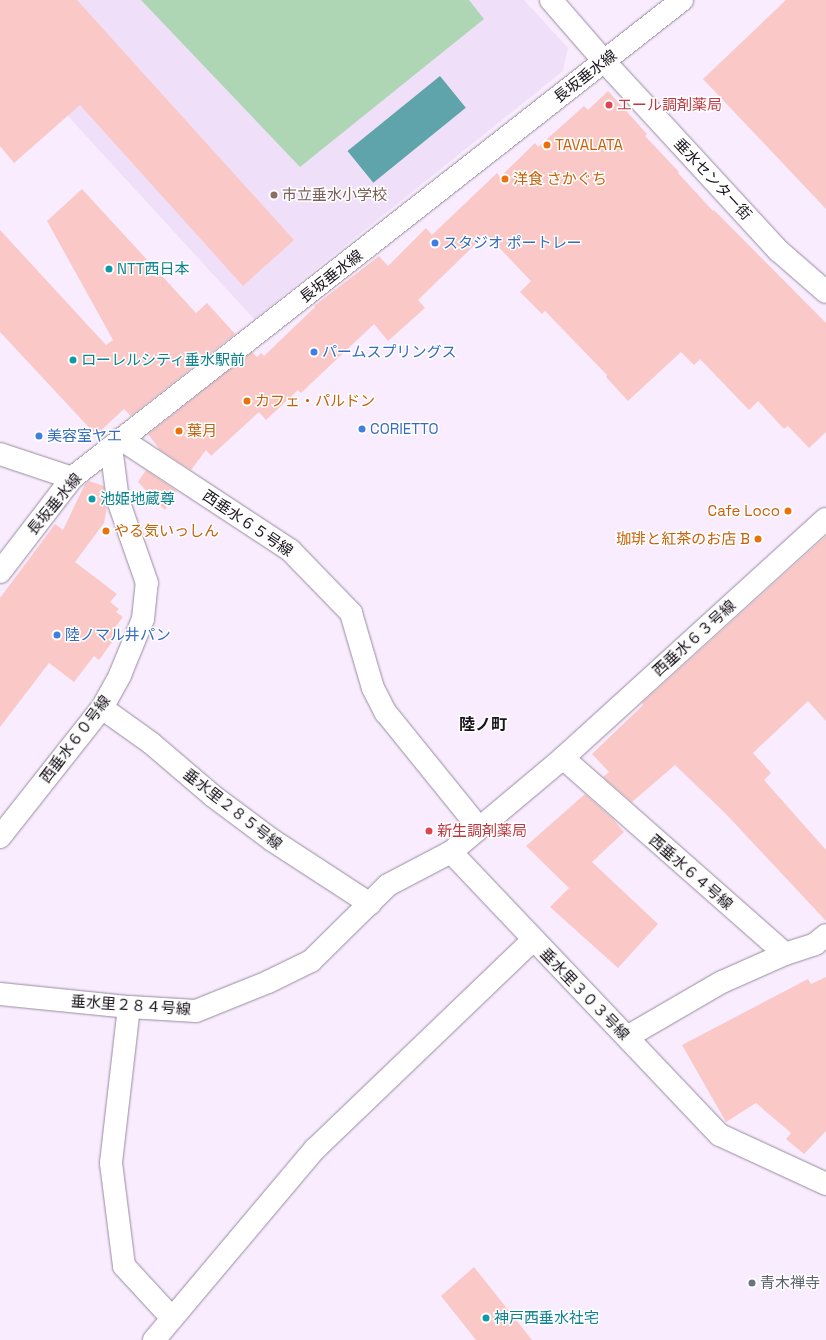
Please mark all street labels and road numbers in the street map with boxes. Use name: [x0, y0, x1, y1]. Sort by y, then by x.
street label: 長坂垂水線: [550, 46, 620, 106]
street label: 垂水センター街: [671, 134, 755, 224]
street label: 長坂垂水線: [296, 246, 366, 306]
street label: 長坂垂水線: [23, 469, 85, 539]
street label: 西垂水６５号線: [199, 486, 297, 560]
street label: 西垂水６３号線: [649, 596, 739, 680]
street label: 西垂水６０号線: [36, 692, 114, 786]
street label: 垂水里２８５号線: [180, 765, 286, 853]
street label: 西垂水６４号線: [645, 831, 737, 913]
street label: 垂水里３０３号線: [537, 945, 633, 1043]
street label: 垂水里２８４号線: [71, 992, 191, 1018]

